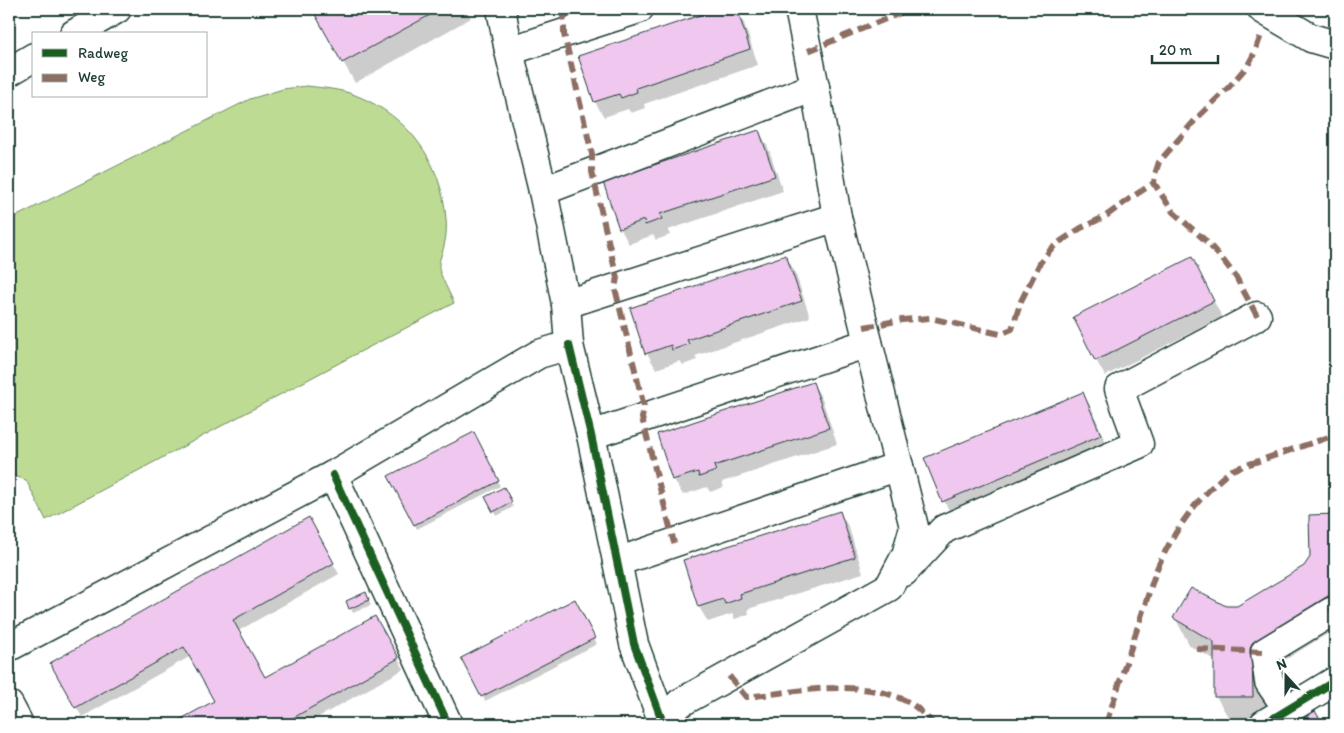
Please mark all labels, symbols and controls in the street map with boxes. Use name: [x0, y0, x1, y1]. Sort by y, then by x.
legend: [32, 32, 208, 98]
scale bar: [1152, 32, 1218, 64]
text: 20 m: [1159, 41, 1193, 59]
text: Radweg: [78, 44, 128, 62]
text: Weg: [78, 68, 105, 86]
north arrow: [1262, 650, 1312, 700]
text: N: [1274, 655, 1289, 674]

